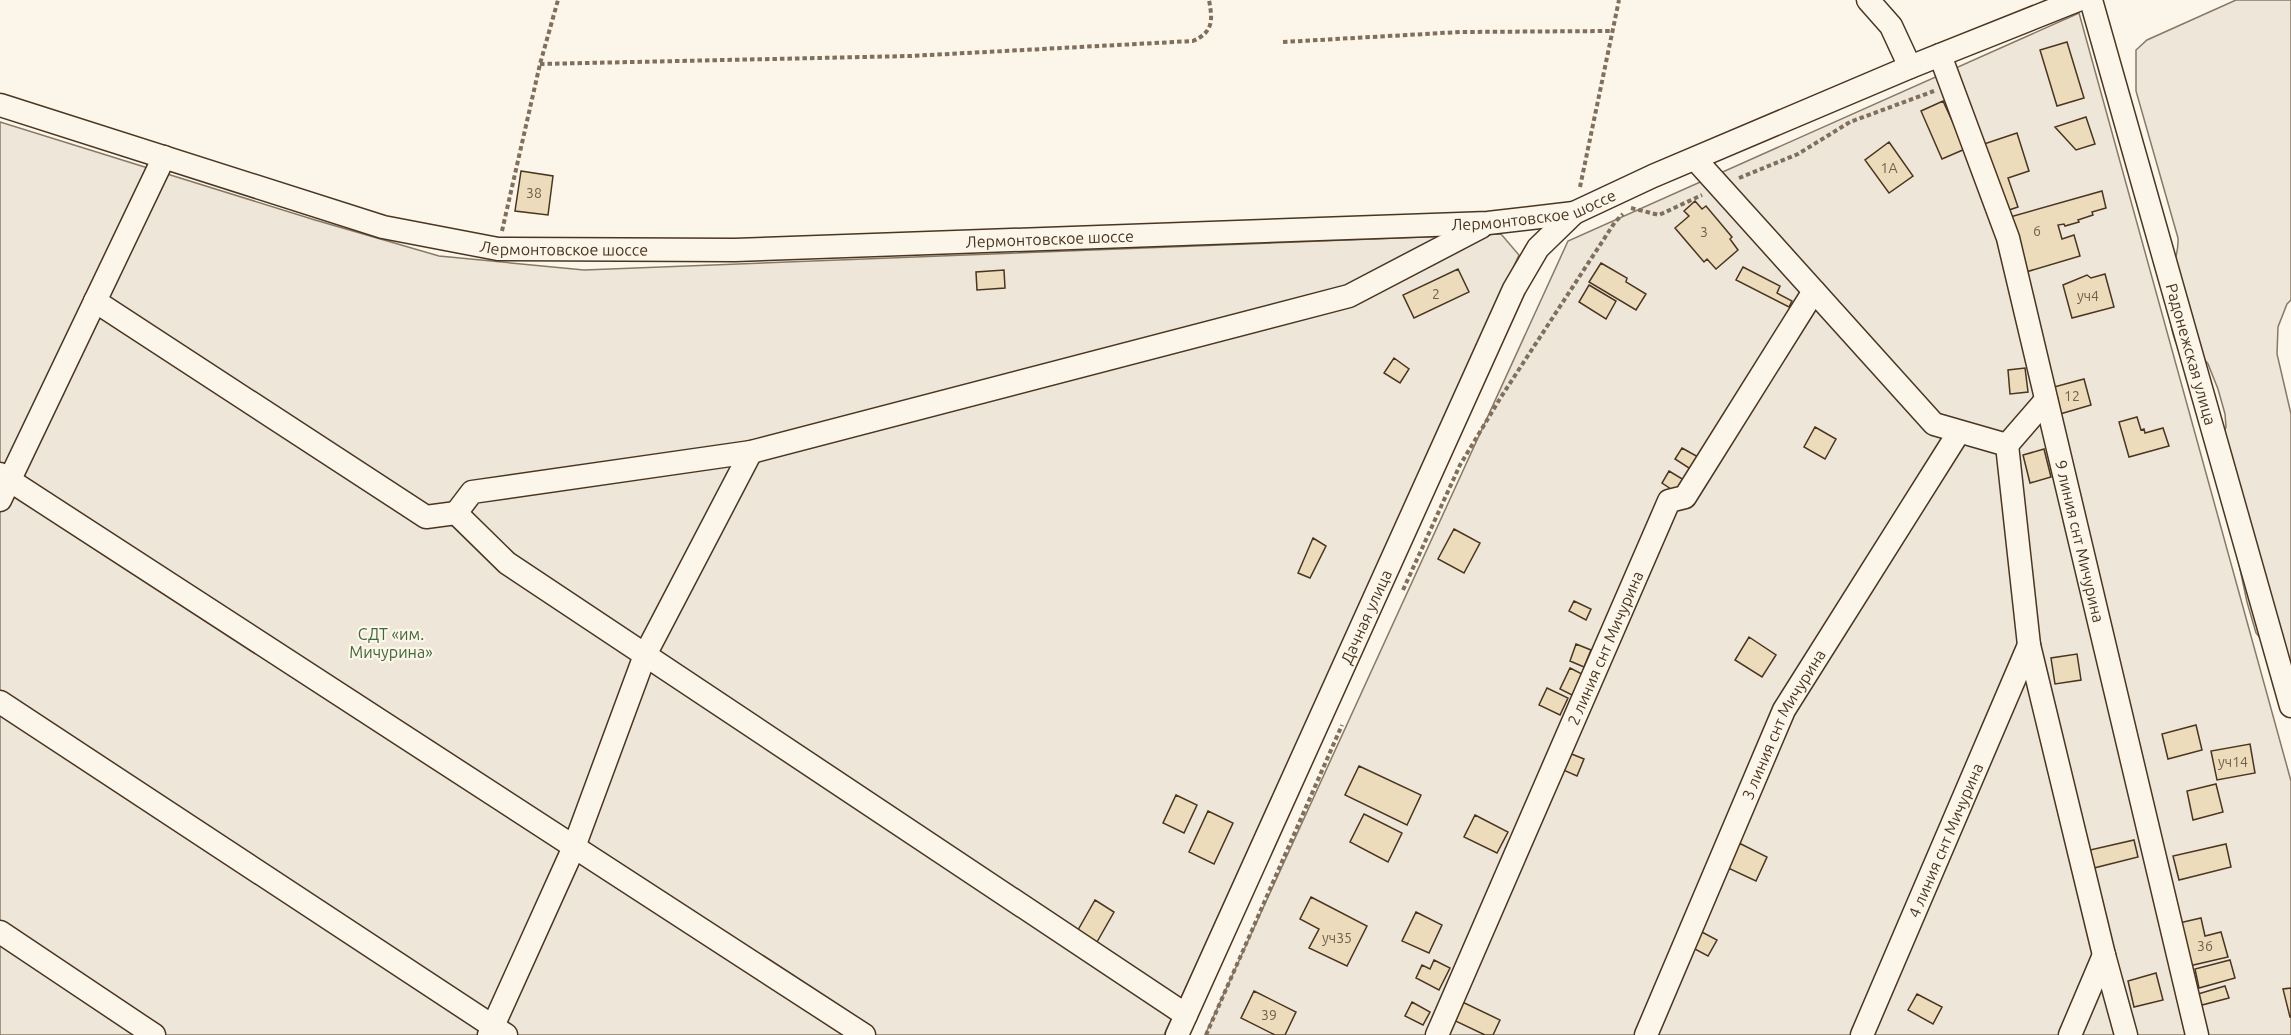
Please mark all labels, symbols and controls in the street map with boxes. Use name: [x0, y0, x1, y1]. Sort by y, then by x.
house number: 1А: [1881, 160, 1898, 176]
house number: 38: [526, 185, 542, 201]
street label: Лермонтовское шоссе: [1451, 186, 1619, 233]
house number: 6: [2033, 223, 2041, 239]
house number: 3: [1700, 224, 1708, 240]
street label: Лермонтовское шоссе: [965, 227, 1134, 251]
street label: Лермонтовское шоссе: [478, 237, 648, 259]
street label: Радонежская улица: [2163, 281, 2220, 427]
house number: 2: [1432, 286, 1440, 302]
house number: уч4: [2077, 288, 2099, 304]
house number: 12: [2064, 388, 2080, 404]
street label: 9 линия снт Мичурина: [2052, 458, 2108, 624]
street label: Дачная улица: [1337, 567, 1395, 667]
street label: 2 линия снт Мичурина: [1564, 568, 1647, 728]
park label: СДТ «им. Мичурина»: [349, 625, 433, 661]
street label: 3 линия снт Мичурина: [1738, 646, 1829, 802]
house number: уч14: [2218, 754, 2248, 770]
street label: 4 линия снт Мичурина: [1904, 760, 1986, 920]
house number: уч35: [1322, 930, 1352, 946]
house number: 36: [2197, 938, 2213, 954]
house number: 39: [1261, 1007, 1277, 1023]

